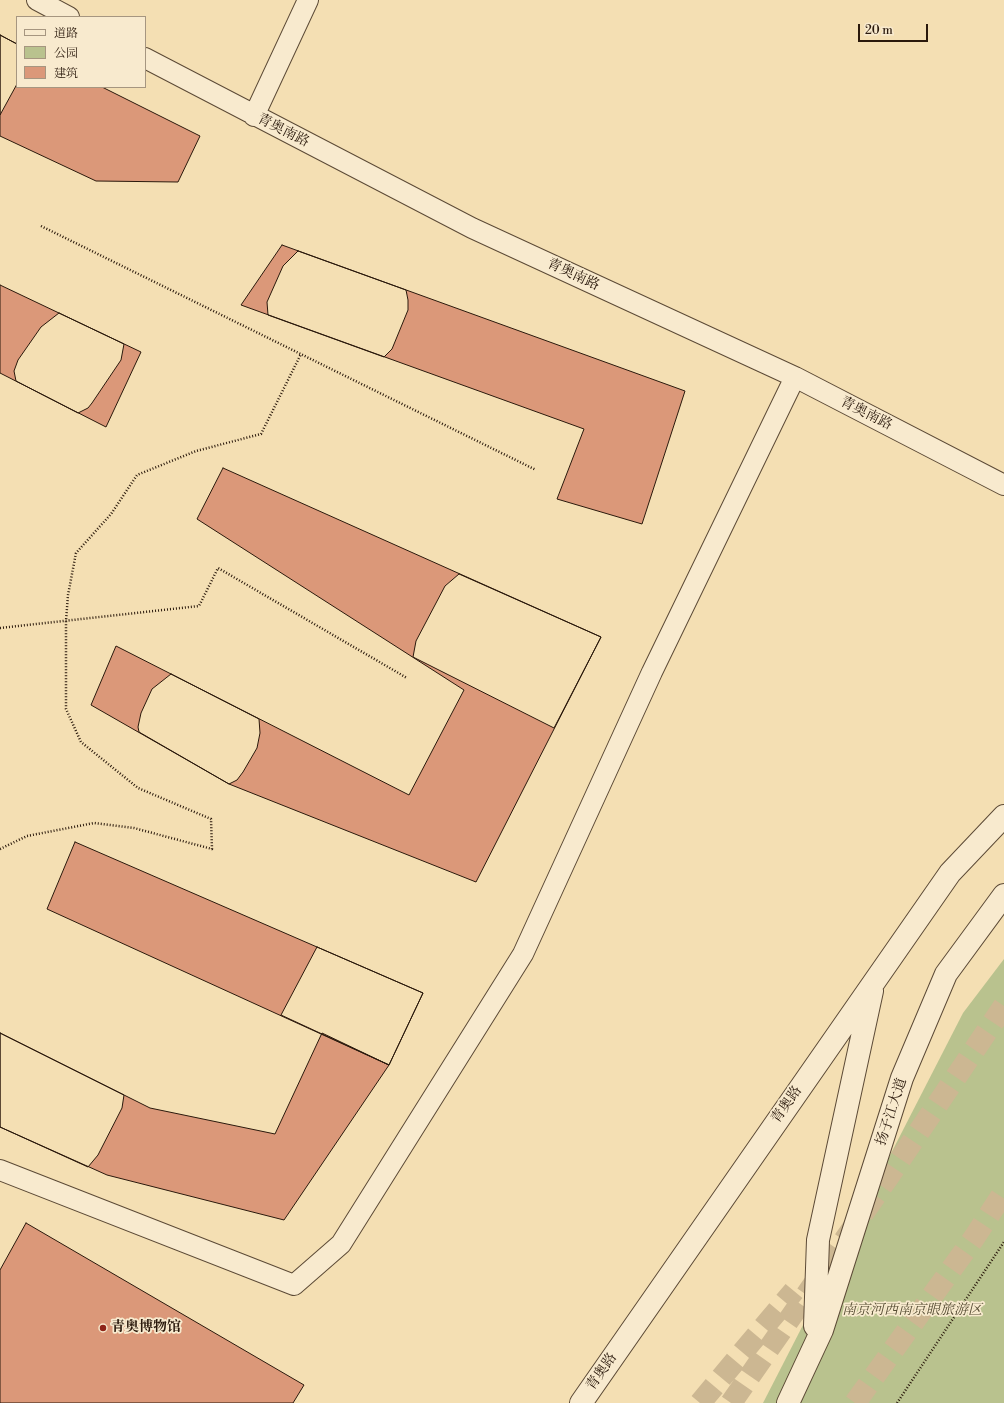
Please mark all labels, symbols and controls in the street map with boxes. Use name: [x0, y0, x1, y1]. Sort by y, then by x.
legend: [16, 16, 146, 88]
scale bar: [860, 16, 930, 42]
text: 20 m: [865, 23, 893, 38]
text: 道路: [54, 26, 78, 41]
text: 公园: [54, 46, 78, 61]
text: 建筑: [54, 66, 78, 81]
street label: 青奥南路: [254, 111, 312, 151]
street label: 青奥南路: [544, 256, 602, 294]
street label: 青奥南路: [837, 394, 895, 434]
street label: 扬子江大道: [873, 1076, 911, 1148]
street label: 青奥路: [768, 1083, 806, 1127]
park label: 南京河西南京眼旅游区: [842, 1303, 982, 1319]
place label: 青奥博物馆: [111, 1320, 181, 1336]
marker: 青奥博物馆: [98, 1323, 108, 1333]
street label: 青奥路: [583, 1350, 621, 1394]

